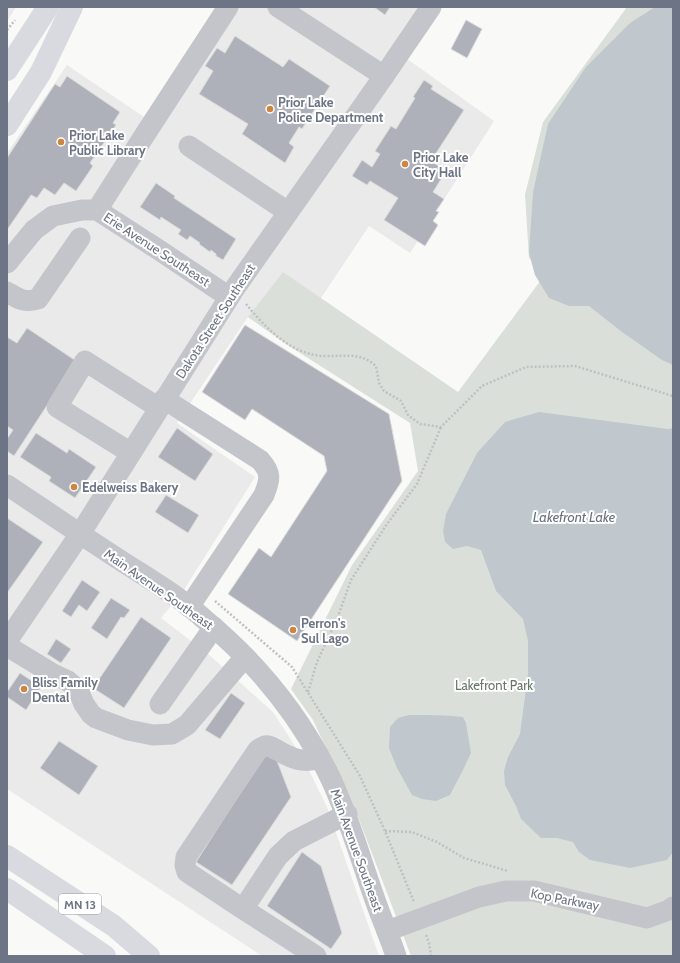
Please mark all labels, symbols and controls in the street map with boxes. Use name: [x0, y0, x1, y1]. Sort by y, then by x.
place label: Prior Lake Police Department: [278, 94, 384, 125]
marker: Prior Lake Police Department: [265, 104, 275, 114]
place label: Prior Lake Public Library: [69, 127, 146, 158]
marker: Prior Lake Public Library: [56, 137, 66, 147]
place label: Prior Lake City Hall: [413, 149, 469, 180]
marker: Prior Lake City Hall: [400, 159, 410, 169]
street label: Erie Avenue Southeast: [101, 209, 214, 290]
street label: Dakota Street Southeast: [172, 260, 258, 381]
place label: Edelweiss Bakery: [82, 479, 178, 495]
marker: Edelweiss Bakery: [69, 482, 79, 492]
water label: Lakefront Lake: [533, 508, 616, 526]
street label: Main Avenue Southeast: [101, 545, 217, 633]
place label: Perron's Sul Lago: [301, 615, 349, 646]
marker: Perron's Sul Lago: [288, 625, 298, 635]
place label: Bliss Family Dental: [32, 674, 98, 705]
park label: Lakefront Park: [455, 677, 533, 693]
marker: Bliss Family Dental: [19, 684, 29, 694]
street label: Main Avenue Southeast: [327, 786, 387, 914]
street label: Kop Parkway: [529, 885, 601, 914]
road number: MN 13: [59, 894, 101, 914]

